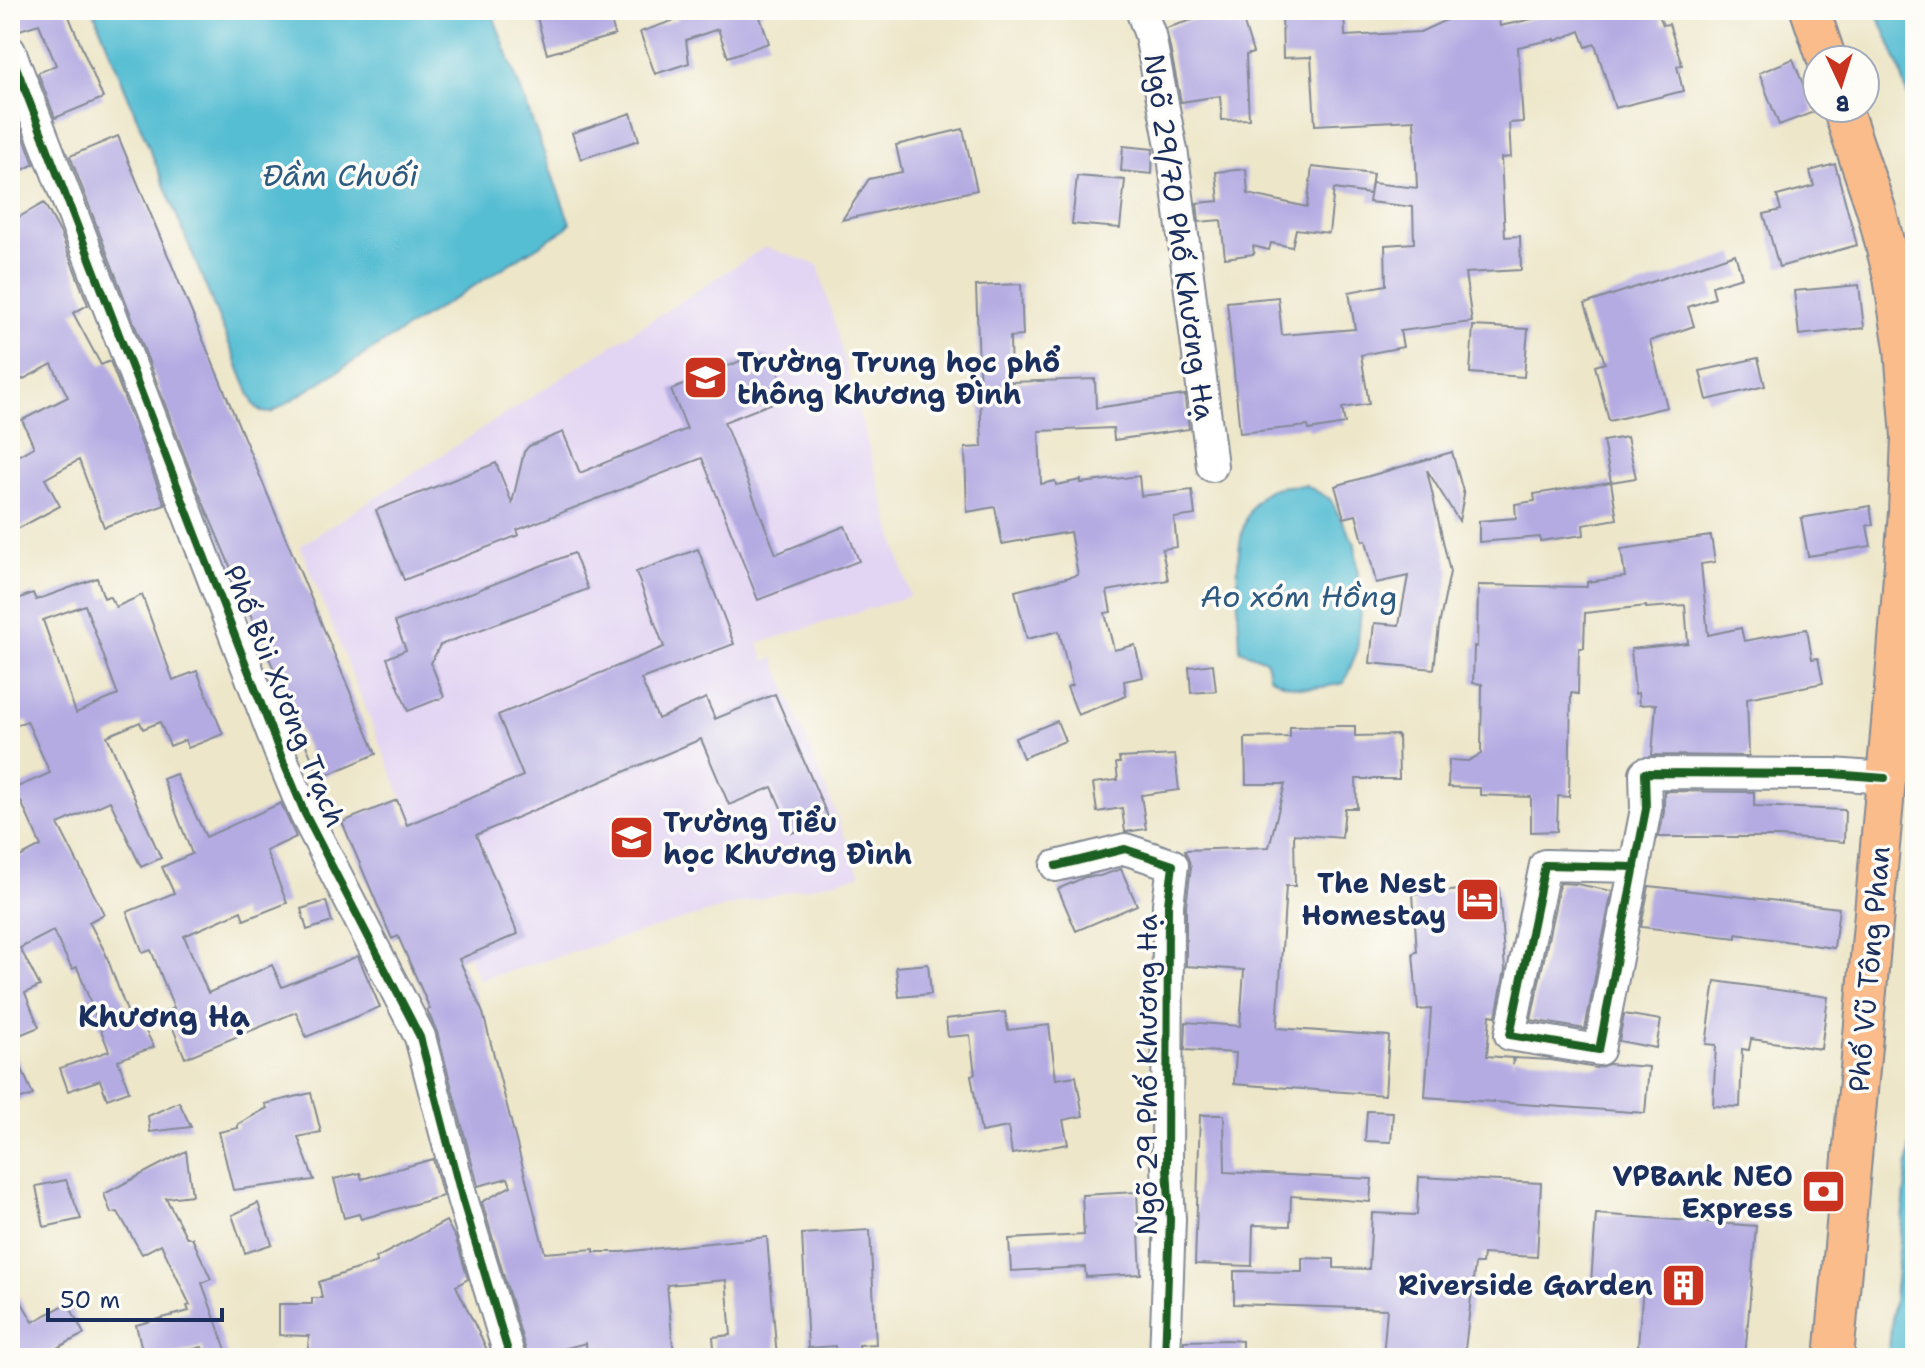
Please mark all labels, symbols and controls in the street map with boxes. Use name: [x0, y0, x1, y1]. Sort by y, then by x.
north arrow: [1801, 44, 1881, 124]
street label: Ngõ 29/70 Phố Khương Hạ: [1135, 51, 1225, 423]
text: B: [1835, 89, 1850, 118]
water label: Đầm Chuối: [262, 155, 418, 196]
place label: Trường Trung học phổ thông Khương Đình: [737, 343, 1061, 413]
school or university icon: Trường Trung học phổ thông Khương Đình: [682, 354, 730, 402]
street label: Phố Bùi Xương Trạch: [215, 559, 355, 833]
water label: Ao xóm Hồng: [1201, 576, 1397, 617]
place label: Trường Tiểu học Khương Đình: [663, 803, 912, 873]
school or university icon: Trường Tiểu học Khương Đình: [608, 814, 656, 862]
street label: Phố Vũ Tông Phan: [1839, 844, 1899, 1094]
place label: The Nest Homestay: [1302, 864, 1446, 934]
hotel icon: The Nest Homestay: [1453, 875, 1501, 923]
street label: Ngõ 29 Phố Khương Hạ: [1128, 914, 1166, 1236]
district label: Khương Hạ: [78, 996, 251, 1037]
place label: VPBank NEO Express: [1613, 1157, 1793, 1227]
bank icon: VPBank NEO Express: [1800, 1168, 1848, 1216]
building icon: Riverside Garden: [1660, 1261, 1708, 1309]
place label: Riverside Garden: [1398, 1266, 1653, 1304]
scale bar: [48, 1272, 222, 1322]
text: 50 m: [60, 1284, 120, 1316]

